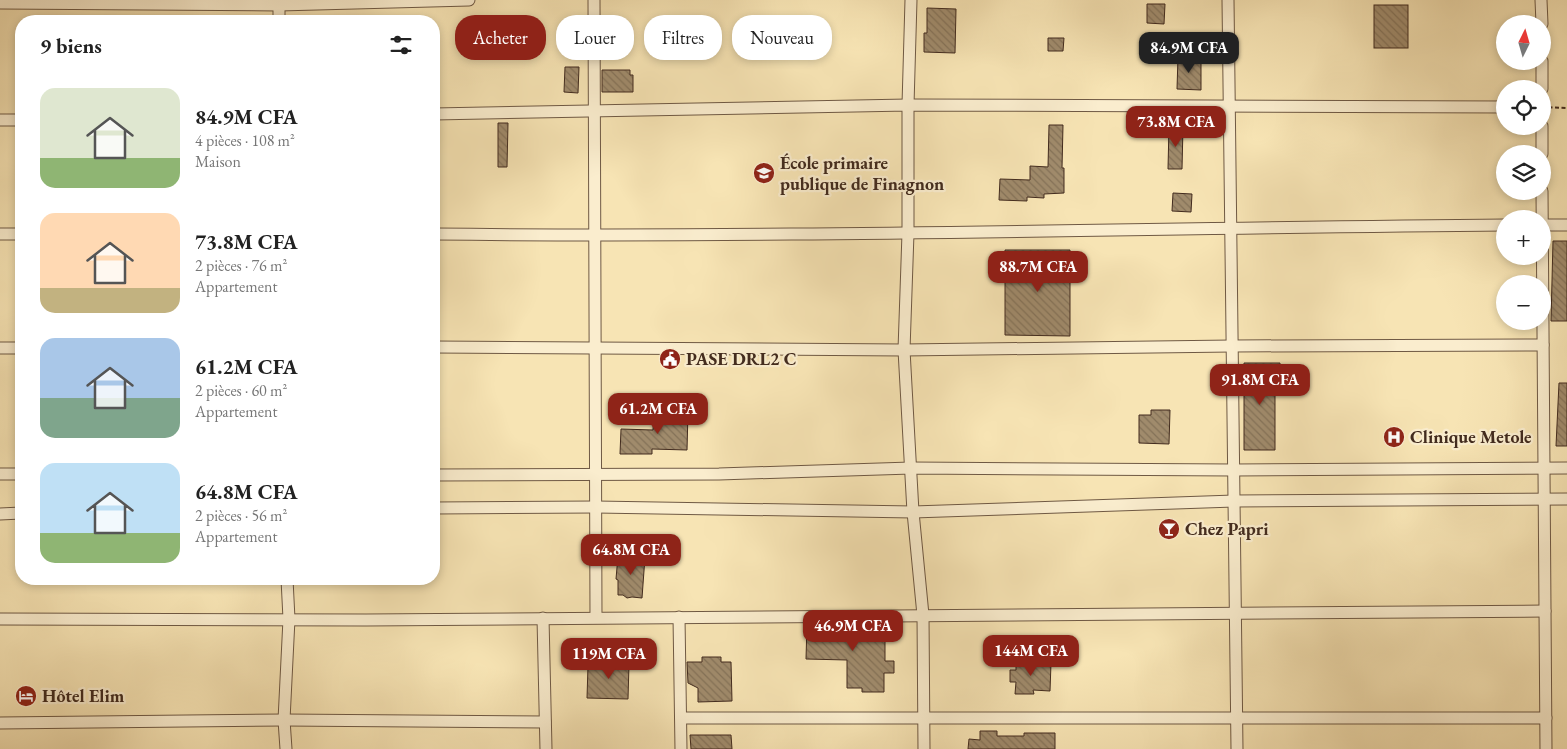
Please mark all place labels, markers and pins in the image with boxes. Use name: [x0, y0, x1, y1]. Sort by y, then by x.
pin: 84.9M CFA: [1132, 32, 1246, 74]
pin: 73.8M CFA: [1119, 106, 1233, 148]
place label: École primaire publique de Finagnon: [780, 151, 944, 195]
school or university icon: École primaire publique de Finagnon: [752, 161, 776, 185]
pin: 88.7M CFA: [981, 250, 1095, 293]
public building icon: PASE DRL2 C: [658, 347, 682, 371]
place label: PASE DRL2 C: [686, 347, 797, 370]
pin: 91.8M CFA: [1203, 364, 1317, 406]
pin: 61.2M CFA: [601, 392, 715, 435]
hospital icon: Clinique Metole: [1382, 425, 1406, 449]
place label: Clinique Metole: [1410, 425, 1532, 448]
bar icon: Chez Papri: [1157, 517, 1181, 541]
place label: Chez Papri: [1185, 517, 1269, 540]
pin: 64.8M CFA: [574, 534, 688, 576]
pin: 46.9M CFA: [796, 610, 910, 652]
pin: 144M CFA: [979, 634, 1083, 677]
pin: 119M CFA: [557, 638, 661, 680]
hotel icon: Hôtel Elim: [14, 684, 38, 708]
place label: Hôtel Elim: [42, 684, 125, 707]

